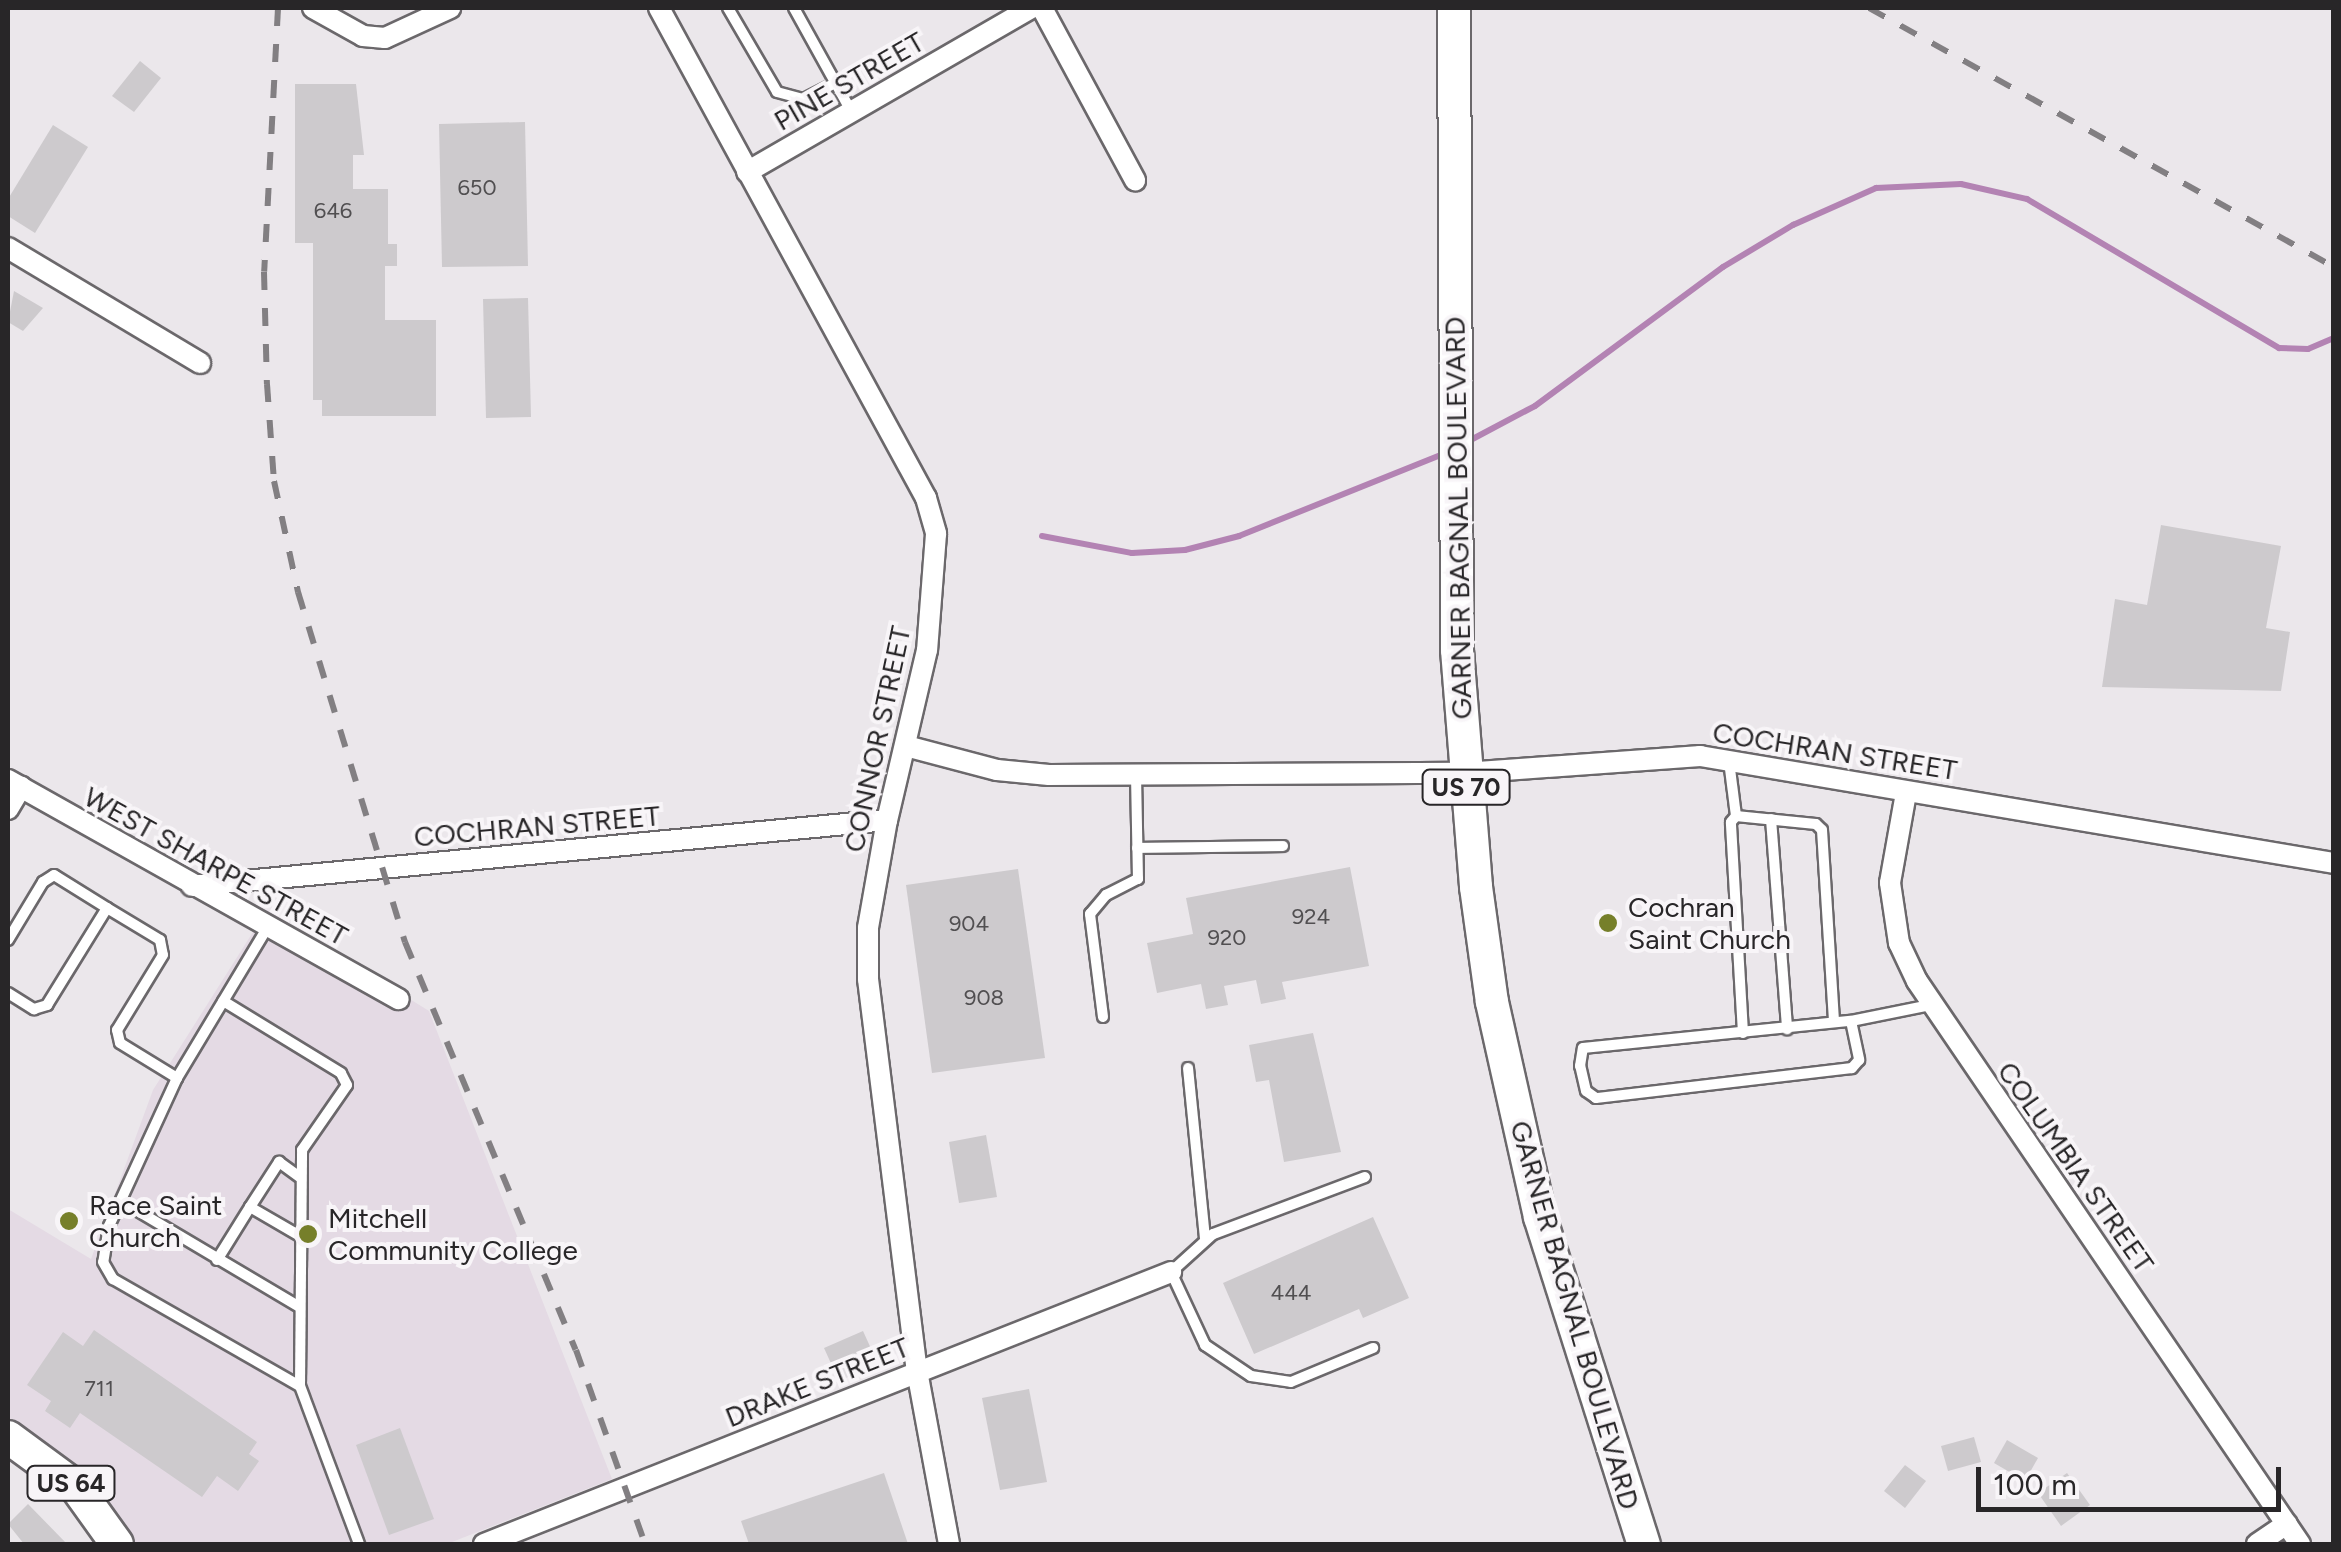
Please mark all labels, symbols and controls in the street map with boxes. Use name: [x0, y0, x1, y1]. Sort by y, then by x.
street label: PINE STREET: [768, 25, 930, 137]
house number: 650: [457, 175, 497, 201]
house number: 646: [314, 198, 352, 224]
street label: GARNER BAGNAL BOULEVARD: [1438, 316, 1478, 720]
street label: CONNOR STREET: [837, 623, 917, 855]
street label: COCHRAN STREET: [1710, 715, 1960, 787]
road number: US 70: [1421, 767, 1511, 807]
street label: WEST SHARPE STREET: [78, 780, 354, 952]
street label: COCHRAN STREET: [412, 798, 662, 854]
place label: Cochran Saint Church: [1628, 890, 1791, 956]
house number: 924: [1292, 904, 1330, 930]
house number: 904: [949, 911, 989, 937]
marker: Cochran Saint Church: [1597, 912, 1619, 934]
house number: 920: [1208, 925, 1246, 951]
house number: 908: [964, 985, 1004, 1011]
street label: COLUMBIA STREET: [1991, 1055, 2161, 1279]
street label: GARNER BAGNAL BOULEVARD: [1503, 1117, 1647, 1513]
place label: Race Saint Church: [89, 1188, 222, 1254]
place label: Mitchell Community College: [328, 1201, 578, 1267]
marker: Race Saint Church: [58, 1210, 80, 1232]
marker: Mitchell Community College: [297, 1223, 319, 1245]
house number: 444: [1271, 1280, 1311, 1306]
street label: DRAKE STREET: [720, 1330, 914, 1434]
house number: 711: [84, 1376, 114, 1402]
scale bar: [1981, 1447, 2286, 1509]
road number: US 64: [26, 1463, 116, 1503]
text: 100 m: [1993, 1466, 2077, 1503]

